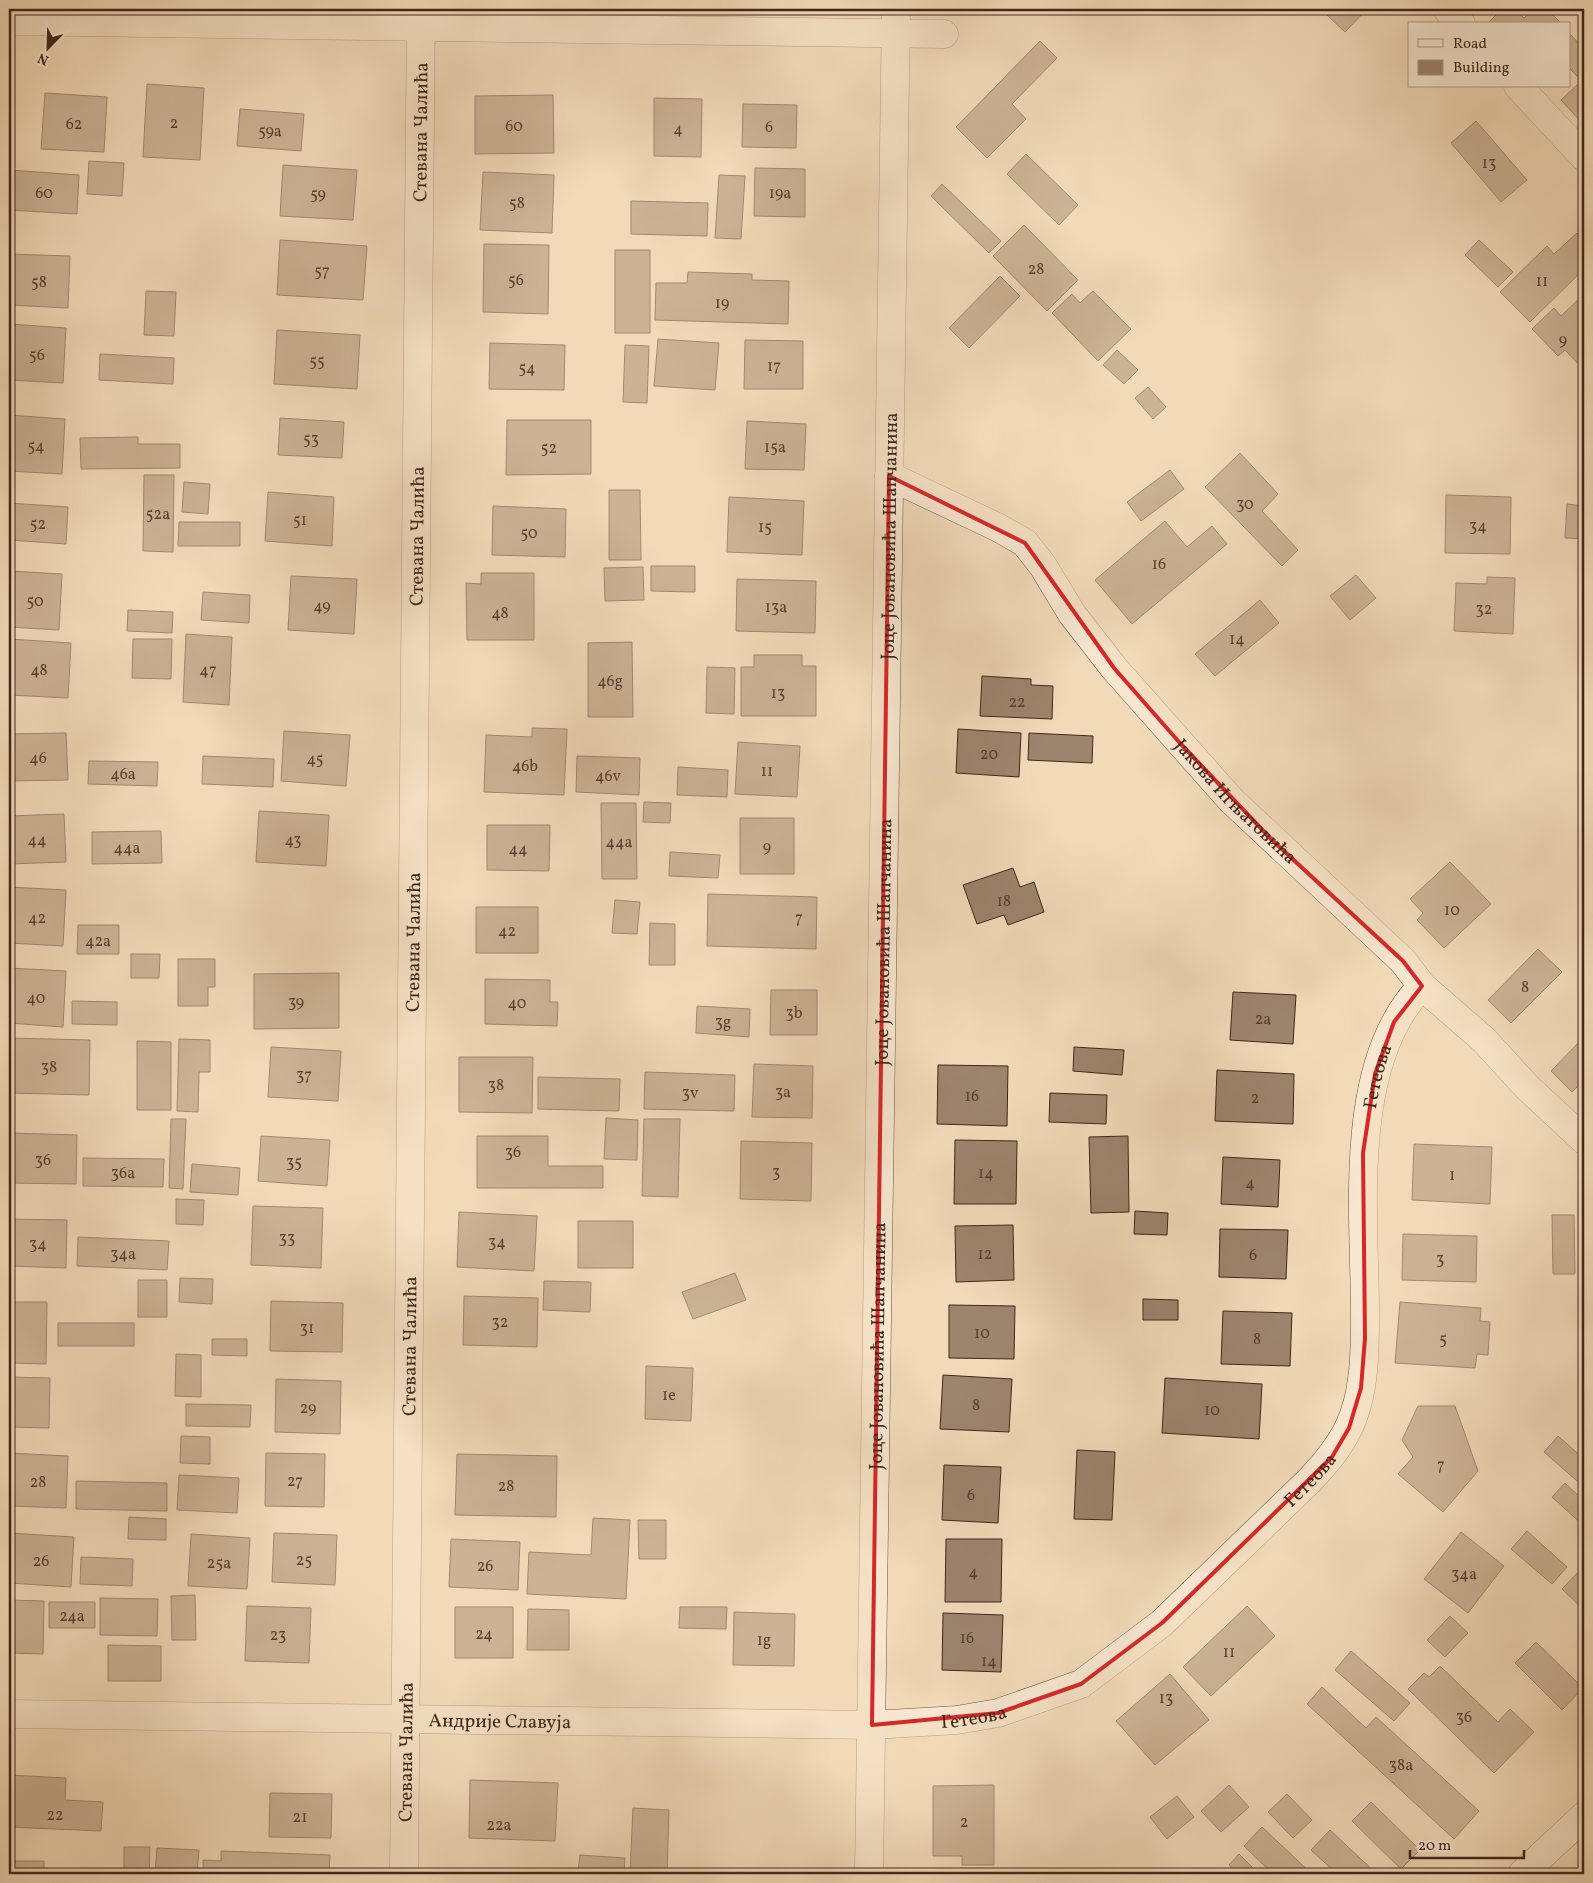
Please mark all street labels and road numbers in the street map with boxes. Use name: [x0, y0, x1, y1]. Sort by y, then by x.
street label: Стевана Чалића: [408, 62, 436, 202]
street label: Јоце Јовановића Шапчанина: [876, 412, 905, 660]
street label: Стевана Чалића: [405, 466, 432, 606]
street label: Јакова Игњатовића: [1168, 734, 1302, 871]
street label: Јоце Јовановића Шапчанина: [870, 818, 899, 1066]
street label: Стевана Чалића: [401, 872, 428, 1012]
street label: Гетеова: [1358, 1041, 1399, 1111]
street label: Јоце Јовановића Шапчанина: [864, 1222, 893, 1470]
street label: Стевана Чалића: [397, 1276, 424, 1416]
street label: Гетеова: [1279, 1448, 1343, 1514]
street label: Стевана Чалића: [393, 1682, 421, 1822]
street label: Гетеова: [940, 1700, 1011, 1736]
street label: Андрије Славуја: [428, 1708, 571, 1736]

